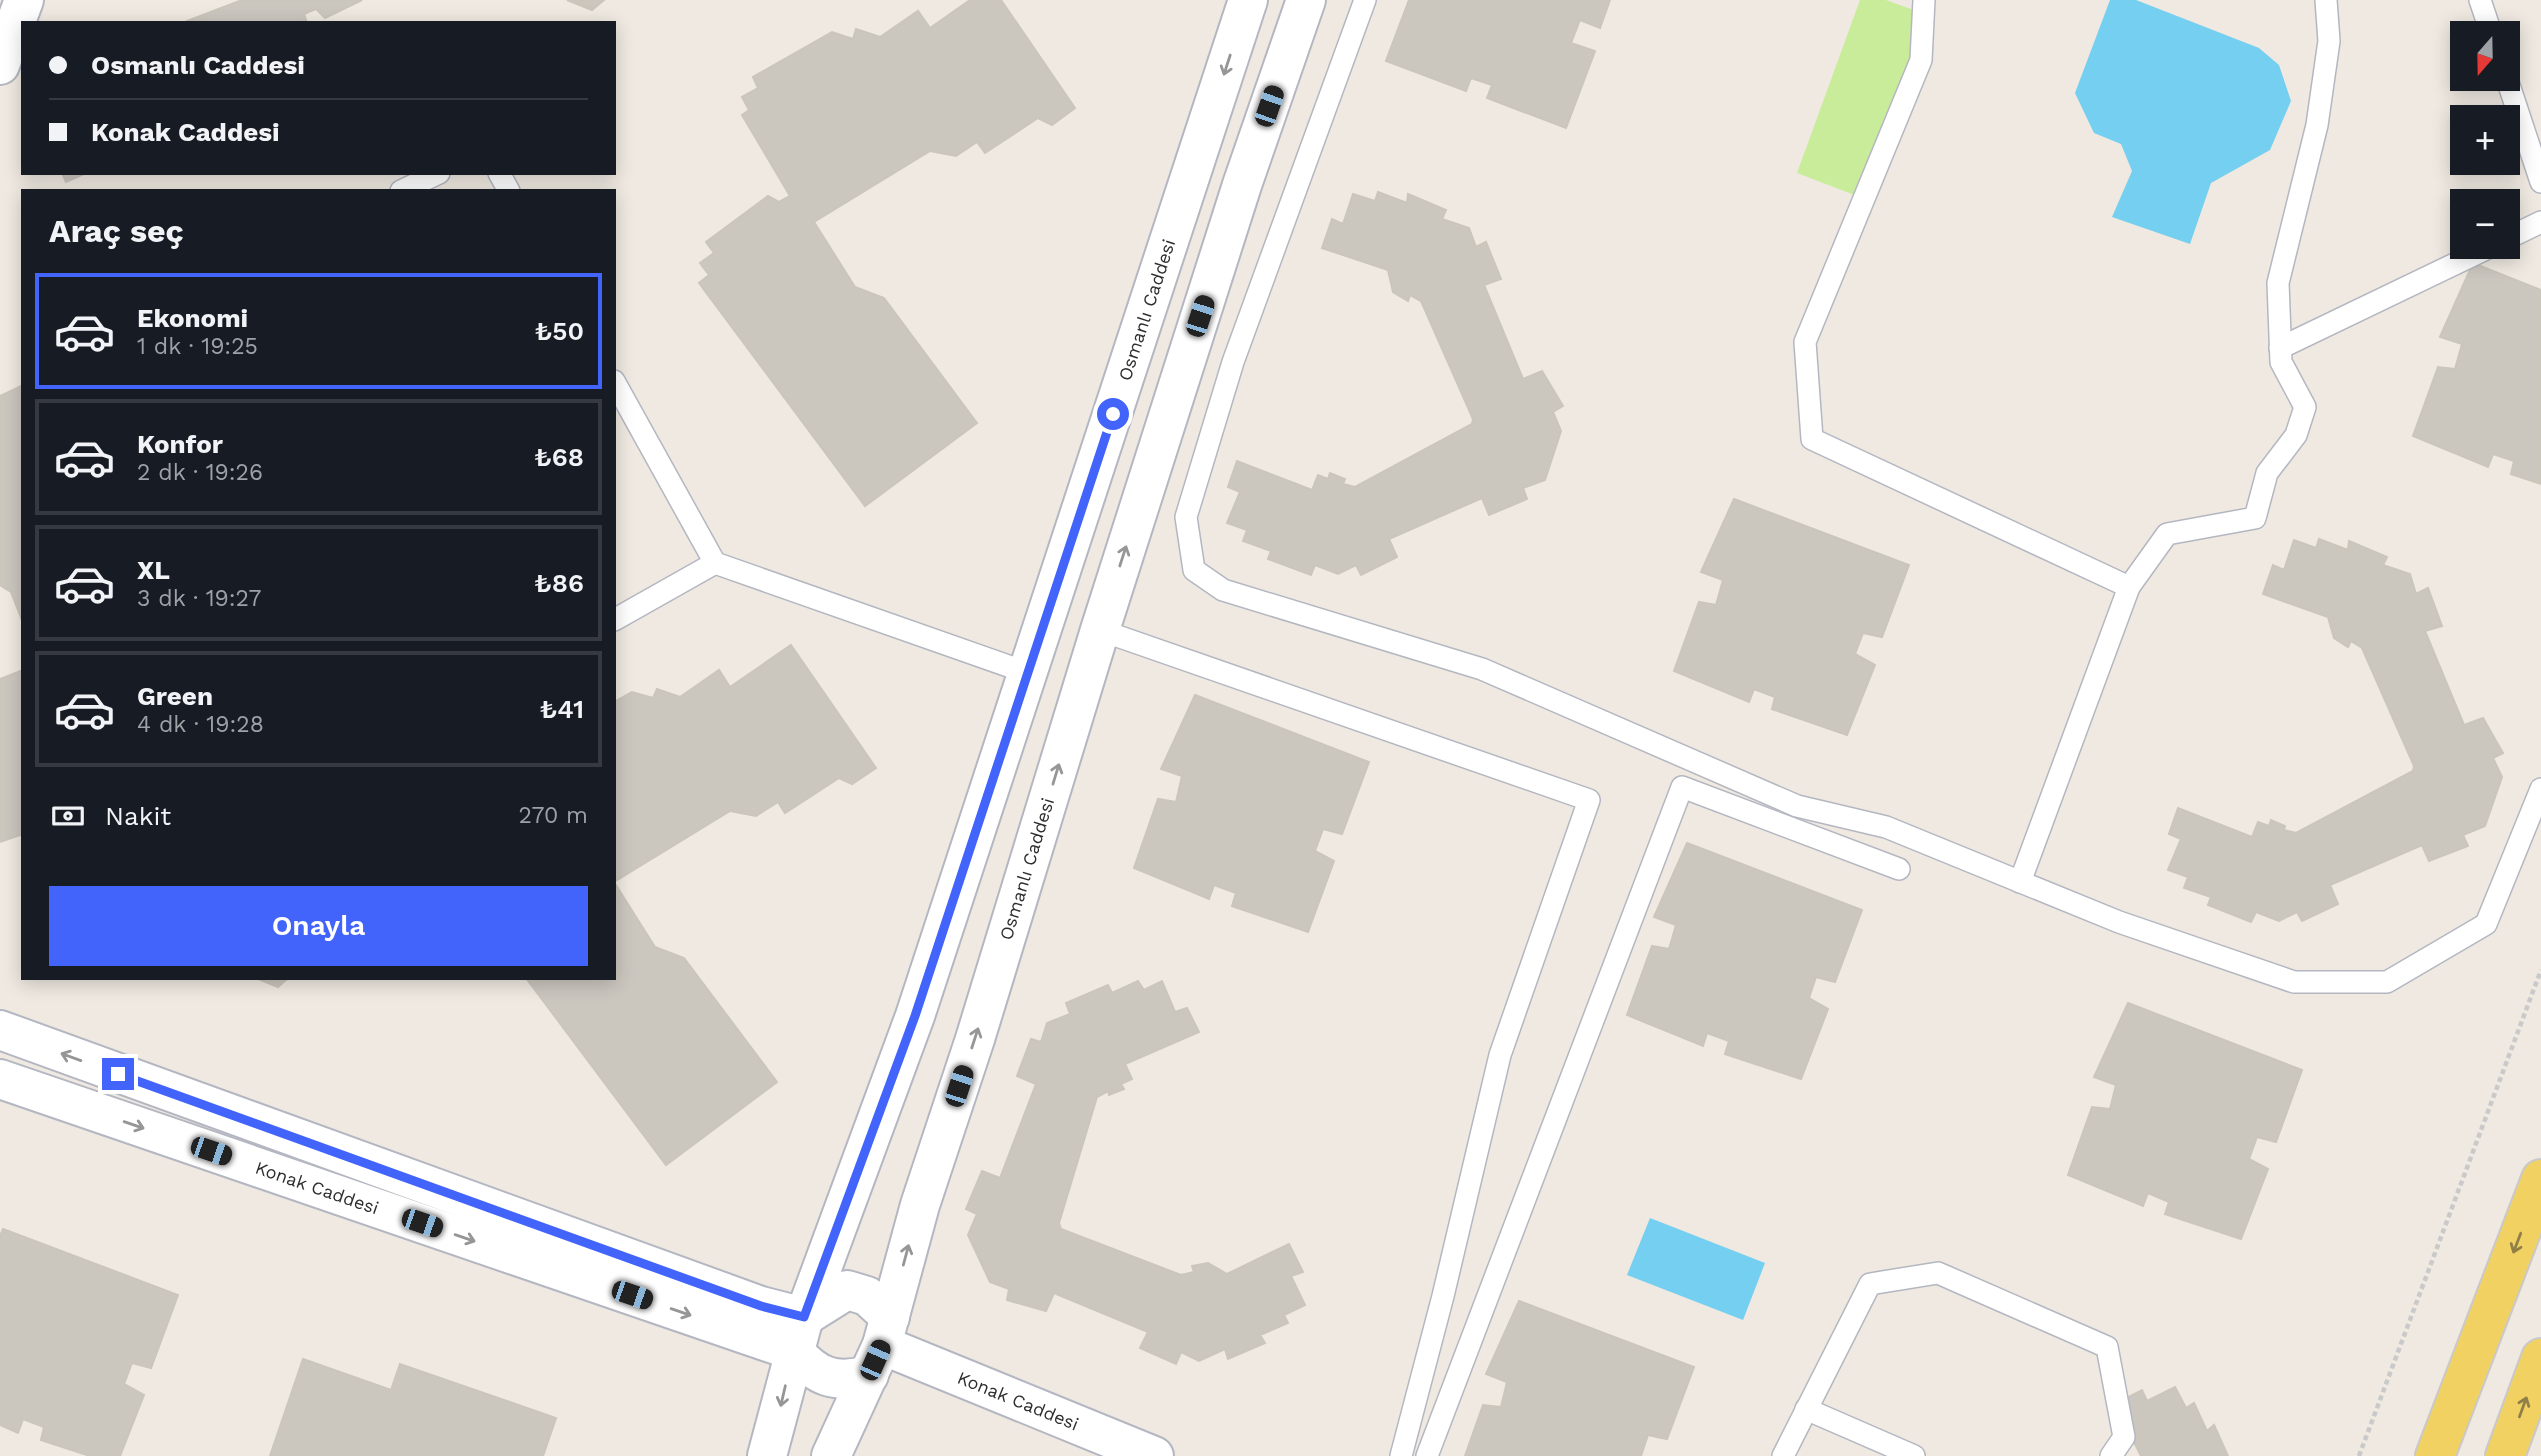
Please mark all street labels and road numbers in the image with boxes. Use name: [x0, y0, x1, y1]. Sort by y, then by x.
street label: Osmanlı Caddesi: [1114, 236, 1179, 383]
street label: Osmanlı Caddesi: [995, 795, 1058, 943]
street label: Konak Caddesi: [253, 1157, 382, 1218]
street label: Konak Caddesi: [954, 1367, 1082, 1434]

